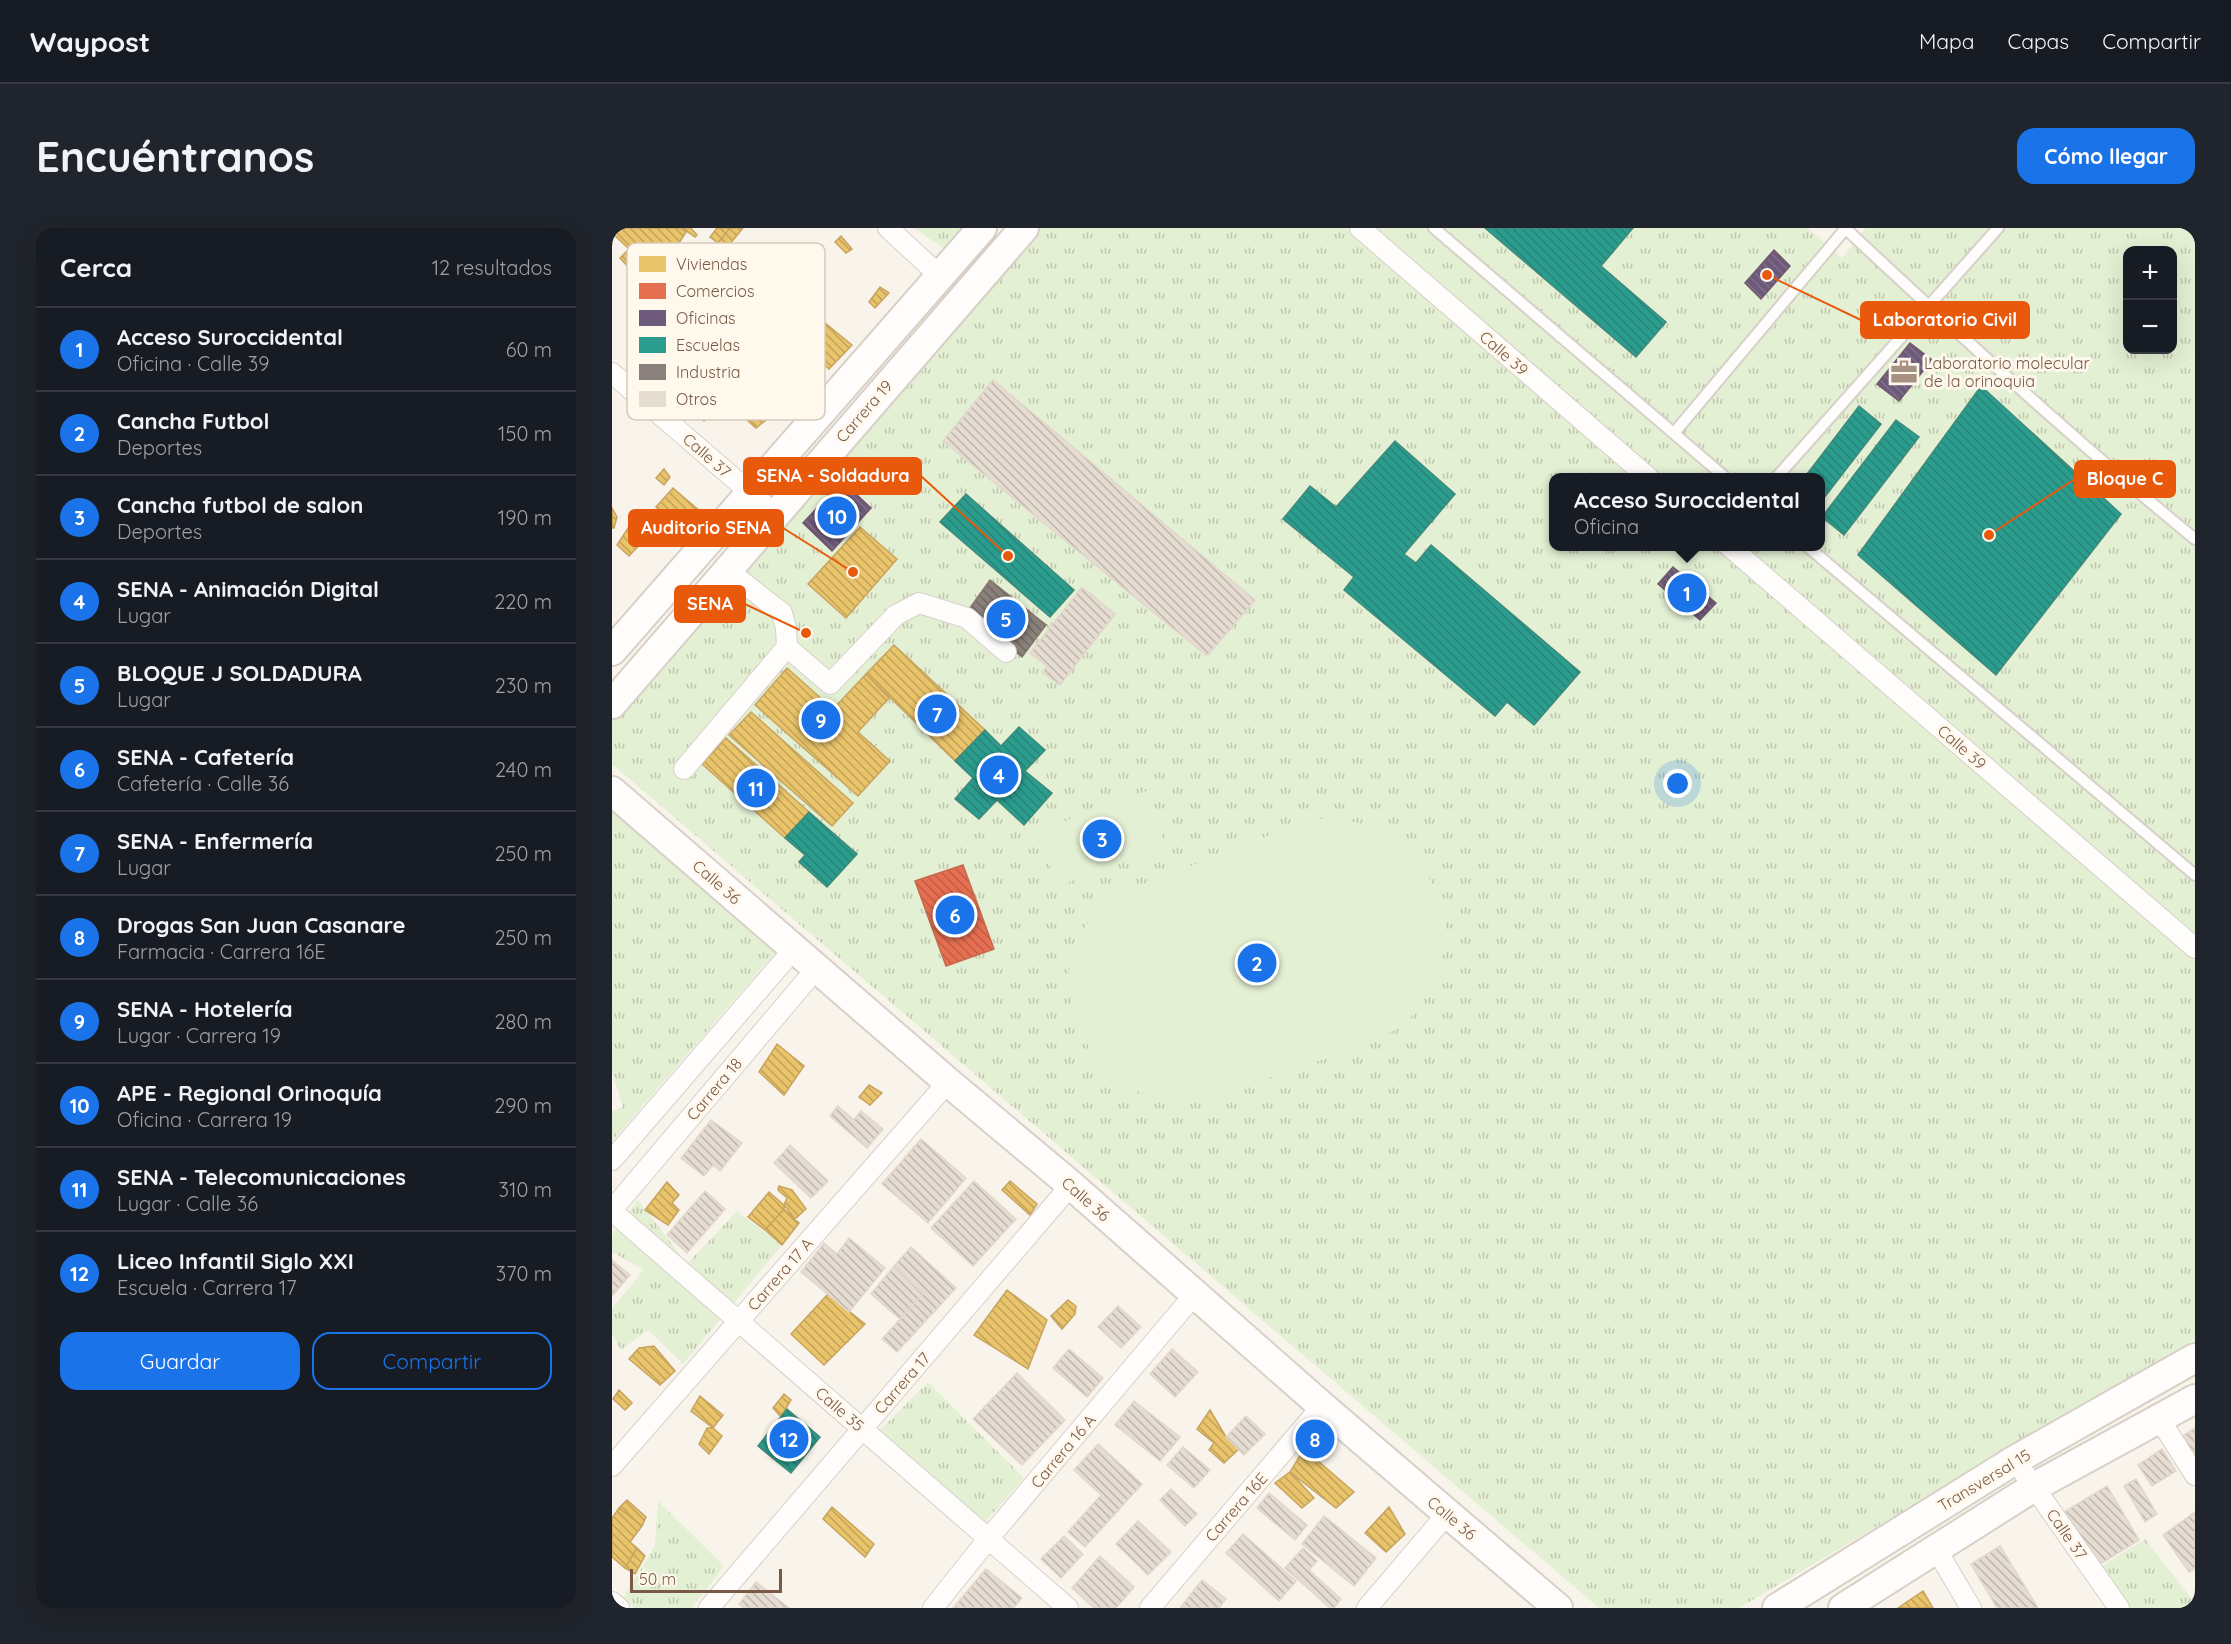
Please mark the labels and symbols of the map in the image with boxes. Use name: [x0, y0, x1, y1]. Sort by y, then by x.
legend: [627, 243, 825, 420]
text: Viviendas: [676, 254, 747, 274]
text: Comercios: [676, 281, 754, 301]
callout: Laboratorio Civil: [1861, 302, 2029, 338]
text: Oficinas: [676, 308, 736, 328]
text: Laboratorio Civil: [1873, 308, 2017, 331]
street label: Calle 39: [1476, 326, 1533, 380]
text: Escuelas: [676, 335, 740, 355]
place label: Laboratorio molecular de la orinoquia: [1924, 353, 2090, 391]
office icon: Laboratorio molecular de la orinoquia: [1889, 357, 1919, 387]
text: Industria: [676, 362, 741, 382]
street label: Carrera 19: [832, 376, 897, 446]
text: Otros: [676, 389, 717, 409]
street label: Calle 37: [679, 429, 735, 481]
callout: SENA - Soldadura: [744, 458, 921, 494]
callout: Bloque C: [2075, 461, 2175, 497]
text: SENA - Soldadura: [756, 464, 910, 487]
text: Bloque C: [2087, 467, 2163, 490]
pin: 10: [818, 494, 856, 538]
callout: Auditorio SENA: [629, 510, 783, 546]
text: Auditorio SENA: [641, 516, 772, 539]
pin: 1: [1668, 570, 1706, 616]
callout: SENA: [675, 586, 745, 622]
text: SENA: [687, 592, 733, 615]
pin: 5: [986, 596, 1026, 642]
pin: 7: [918, 692, 956, 736]
pin: 9: [802, 698, 840, 742]
street label: Calle 39: [1934, 720, 1991, 774]
pin: 4: [980, 752, 1018, 798]
pin: 11: [736, 766, 776, 810]
your location: [1663, 769, 1692, 798]
pin: 3: [1082, 816, 1122, 862]
street label: Calle 36: [689, 856, 746, 909]
pin: 6: [936, 892, 974, 938]
pin: 2: [1238, 940, 1276, 986]
street label: Carrera 18: [682, 1054, 746, 1124]
street label: Calle 36: [1058, 1173, 1115, 1226]
street label: Carrera 17 A: [743, 1233, 817, 1315]
street label: Carrera 17: [870, 1348, 934, 1418]
street label: Calle 35: [812, 1382, 868, 1436]
street label: Carrera 16 A: [1026, 1410, 1100, 1492]
pin: 12: [770, 1416, 808, 1462]
pin: 8: [1296, 1416, 1334, 1462]
street label: Transversal 15: [1934, 1444, 2034, 1516]
street label: Carrera 16E: [1201, 1468, 1271, 1546]
street label: Calle 36: [1423, 1492, 1481, 1544]
street label: Calle 37: [2042, 1505, 2092, 1563]
scale bar: [630, 1566, 782, 1594]

